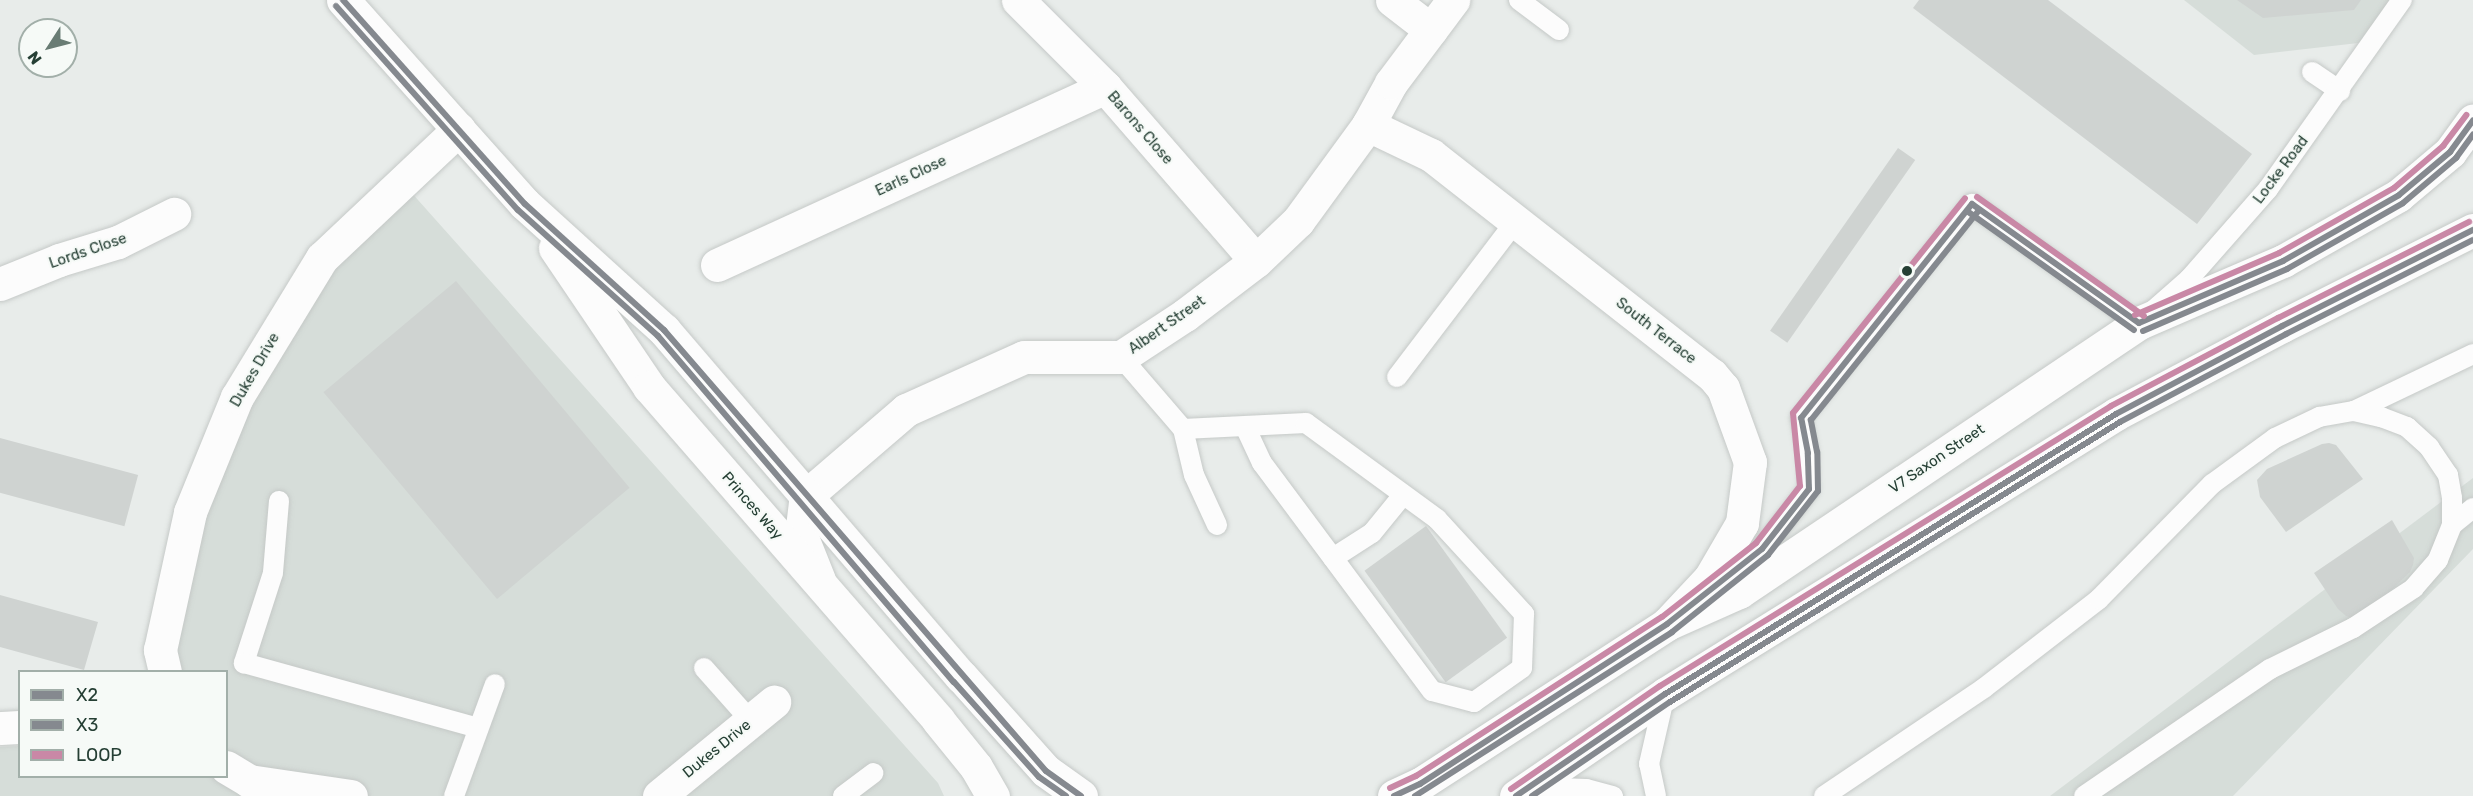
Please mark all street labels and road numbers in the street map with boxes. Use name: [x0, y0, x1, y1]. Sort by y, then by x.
street label: Barons Close: [1103, 88, 1177, 168]
street label: Locke Road: [2250, 133, 2312, 207]
street label: Earls Close: [873, 152, 949, 200]
street label: Lords Close: [47, 229, 129, 273]
street label: Albert Street: [1125, 292, 1209, 358]
street label: South Terrace: [1612, 294, 1700, 368]
street label: Dukes Drive: [227, 330, 283, 410]
street label: V7 Saxon Street: [1886, 420, 1988, 498]
street label: Princes Way: [718, 468, 786, 544]
street label: Dukes Drive: [679, 716, 755, 782]

